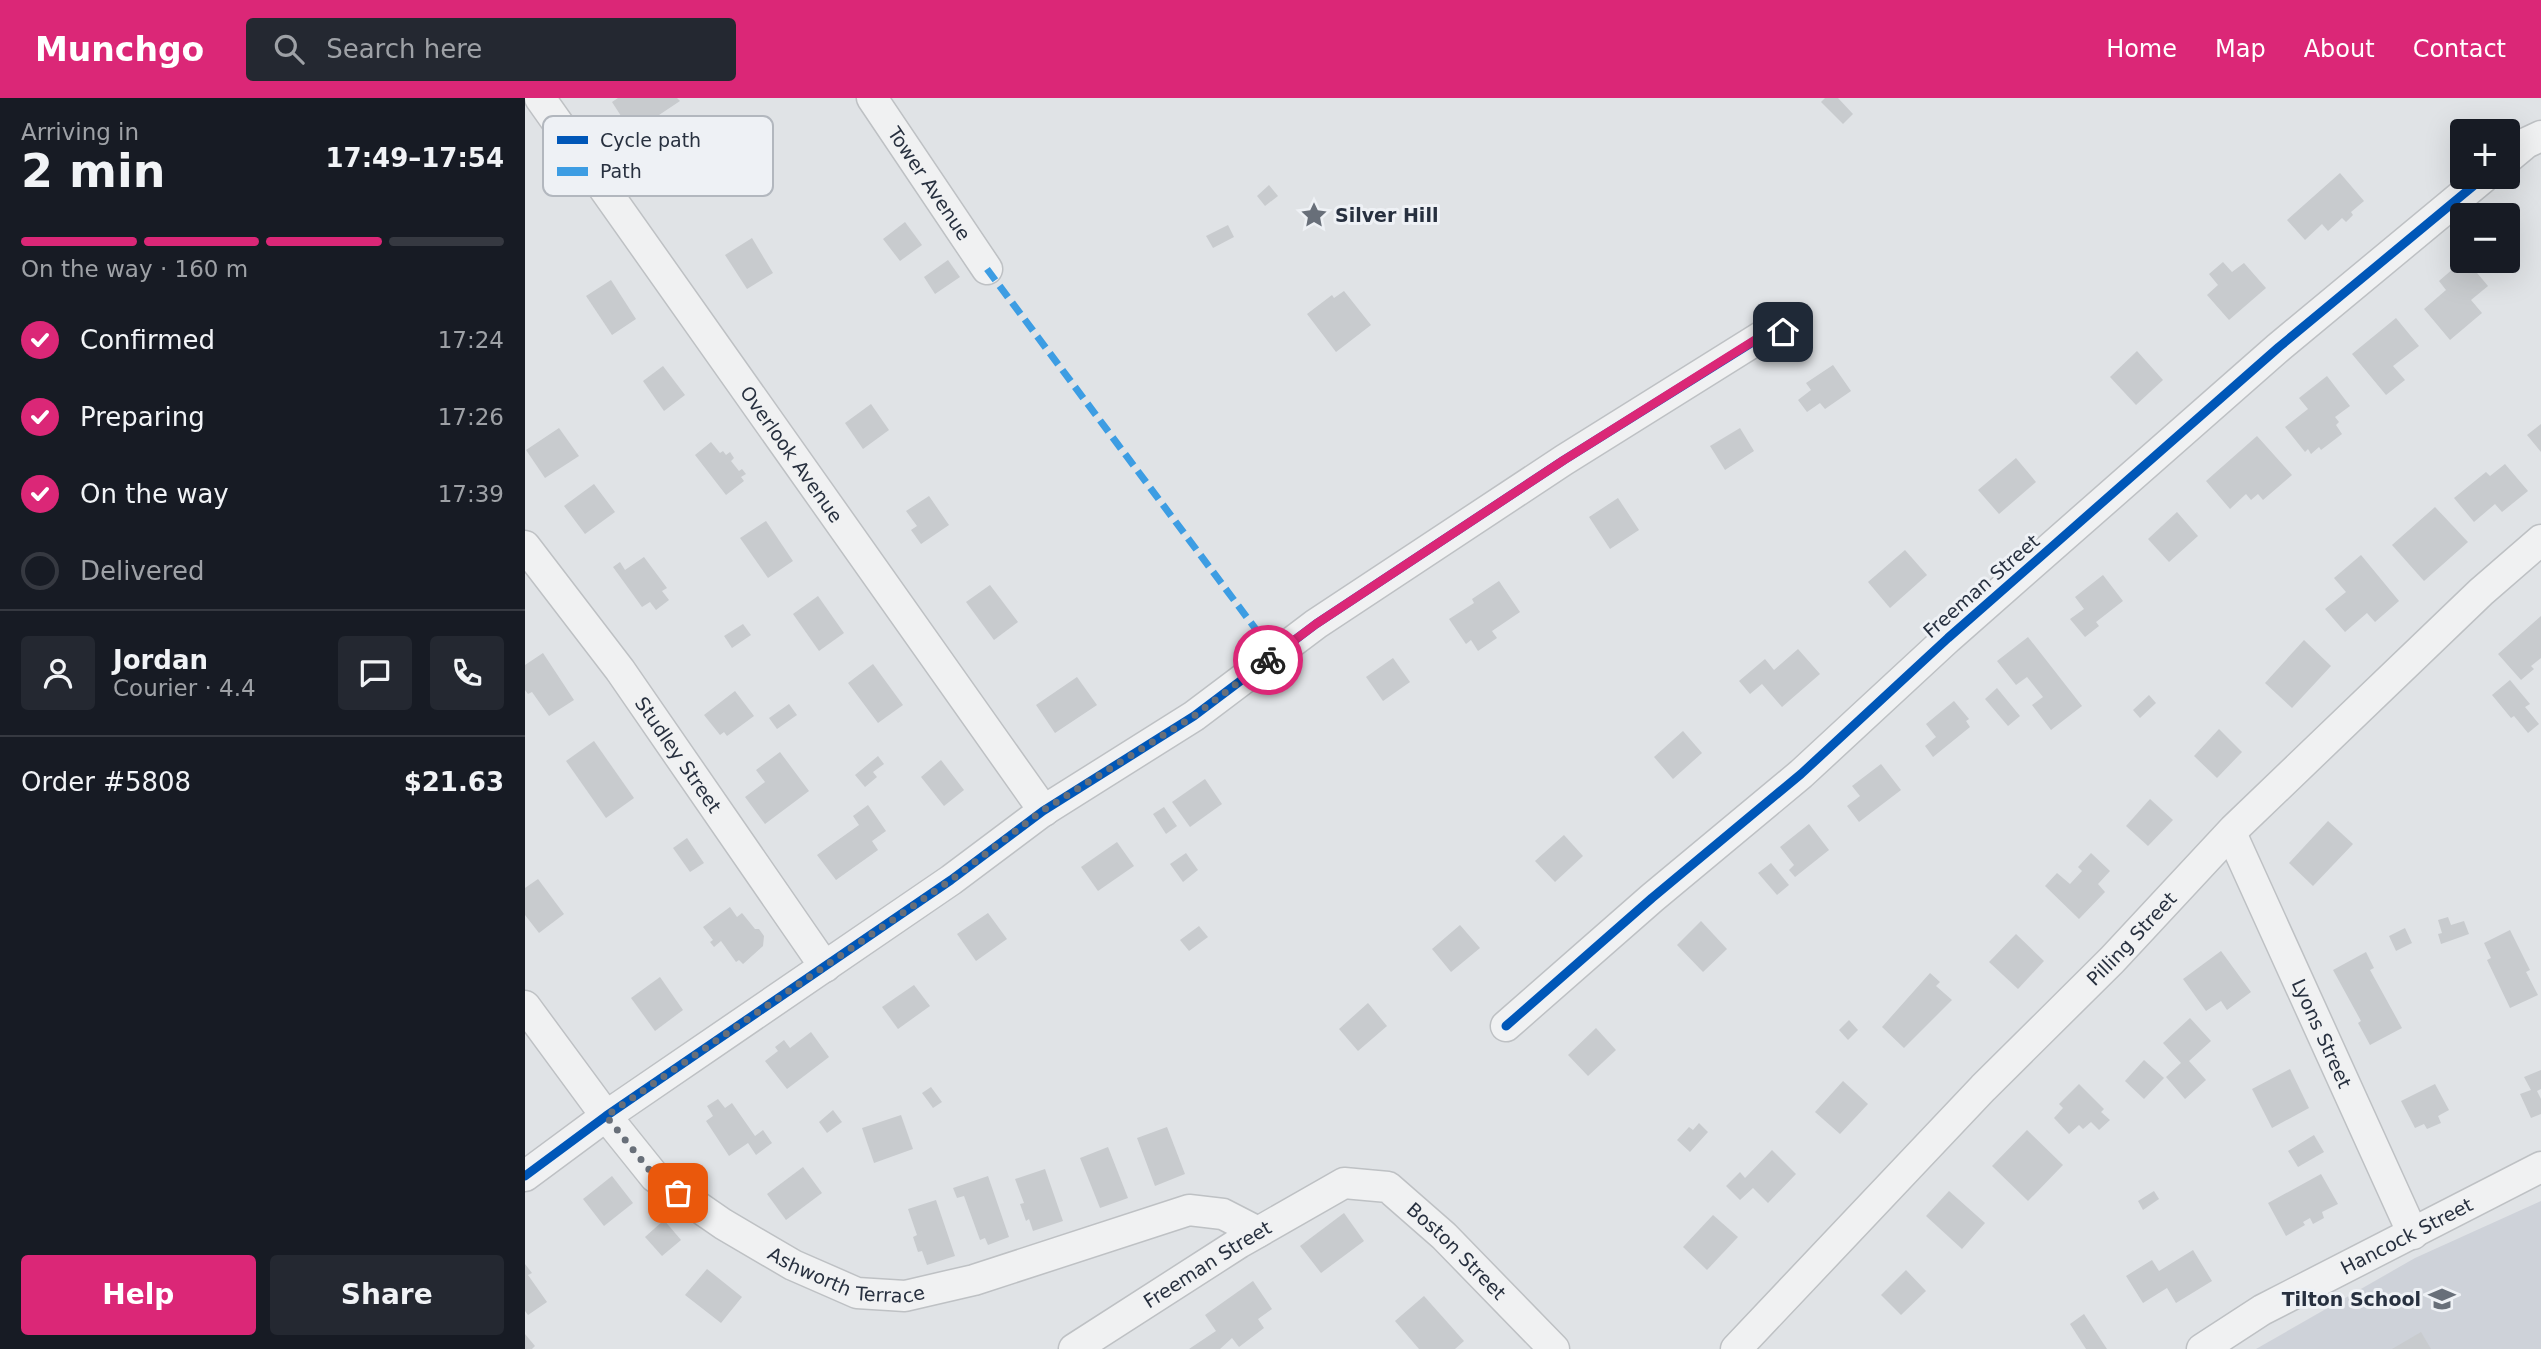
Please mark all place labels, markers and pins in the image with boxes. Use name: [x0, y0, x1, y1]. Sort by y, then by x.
place icon: Silver Hill: [1299, 200, 1329, 230]
place label: Silver Hill: [1335, 204, 1438, 226]
pin: [1753, 302, 1813, 362]
pin: [648, 1163, 708, 1223]
school or university icon: Tilton School: [2427, 1284, 2457, 1314]
place label: Tilton School: [2282, 1288, 2421, 1310]

